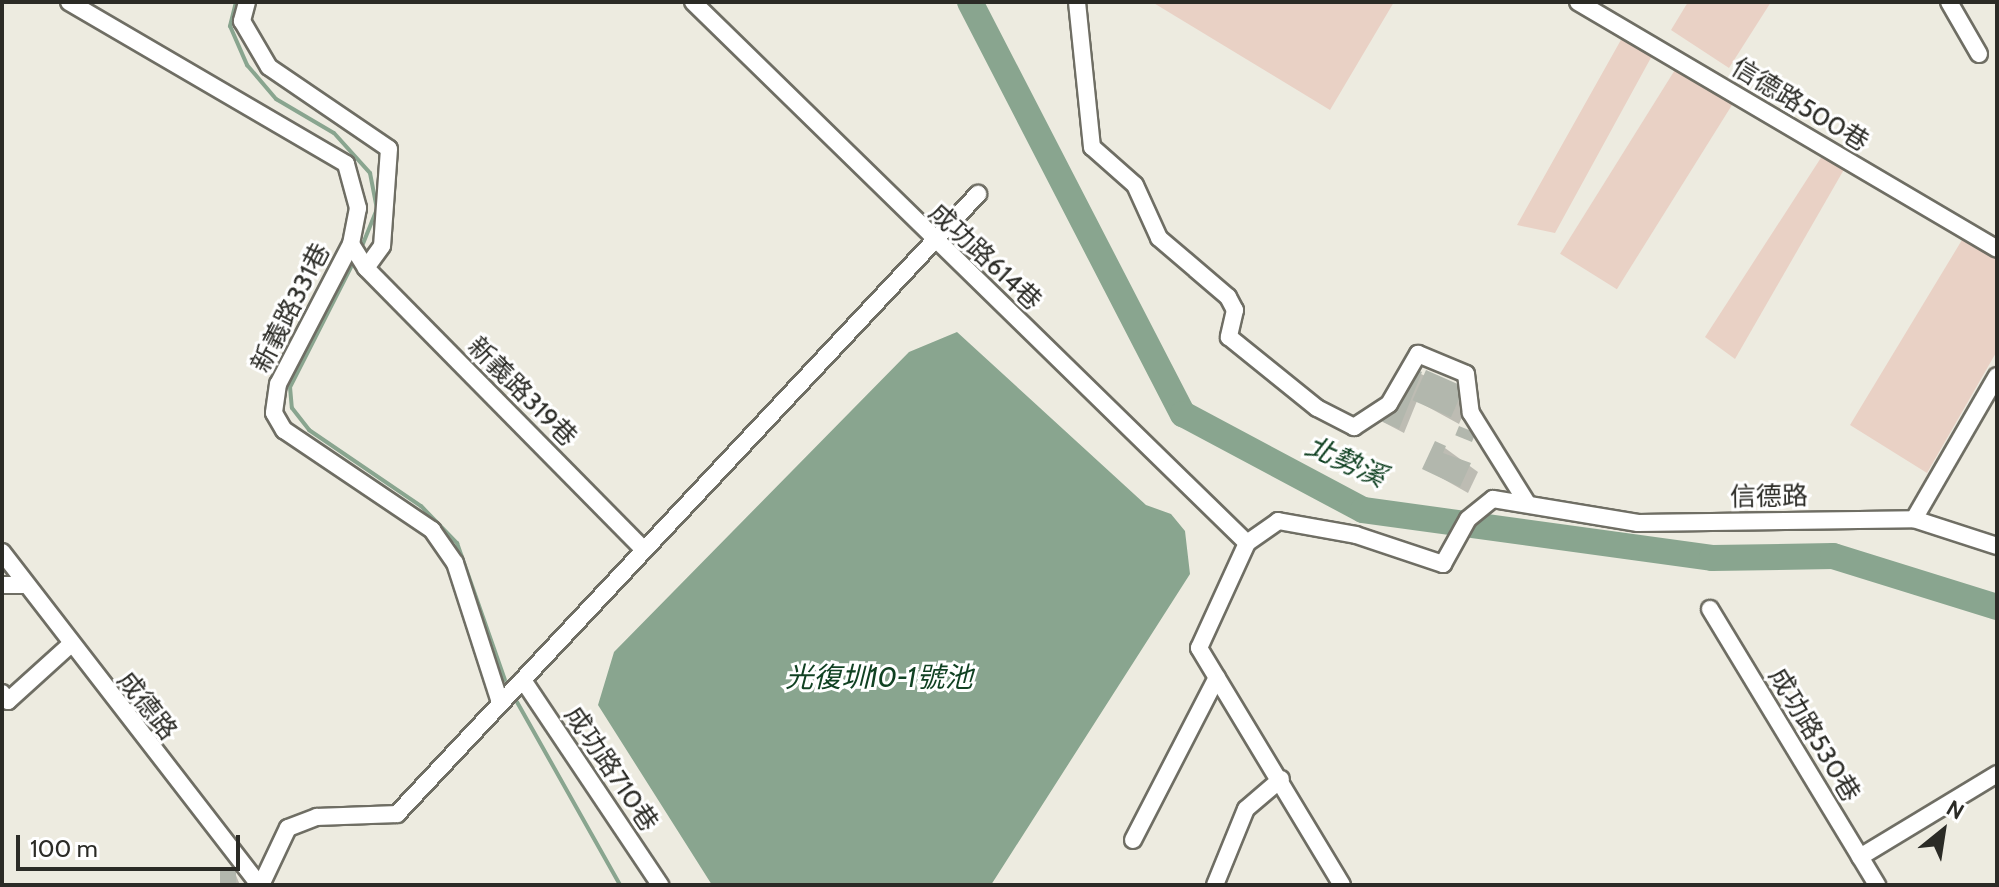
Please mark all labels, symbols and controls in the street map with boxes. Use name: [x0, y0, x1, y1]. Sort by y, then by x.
street label: 信德路500巷: [1726, 52, 1874, 158]
street label: 成功路614巷: [922, 197, 1048, 317]
street label: 新義路331巷: [245, 238, 337, 378]
street label: 新義路319巷: [461, 331, 583, 453]
water label: 北勢溪: [1301, 429, 1391, 493]
street label: 信德路: [1730, 481, 1808, 513]
water label: 光復圳10-1號池: [785, 660, 973, 694]
street label: 成功路530巷: [1762, 663, 1866, 807]
street label: 成德路: [111, 666, 183, 746]
street label: 成功路710巷: [558, 701, 664, 837]
north arrow: [1903, 791, 1983, 871]
text: N: [1942, 794, 1969, 825]
scale bar: [20, 819, 244, 869]
text: 100 m: [30, 834, 98, 863]

